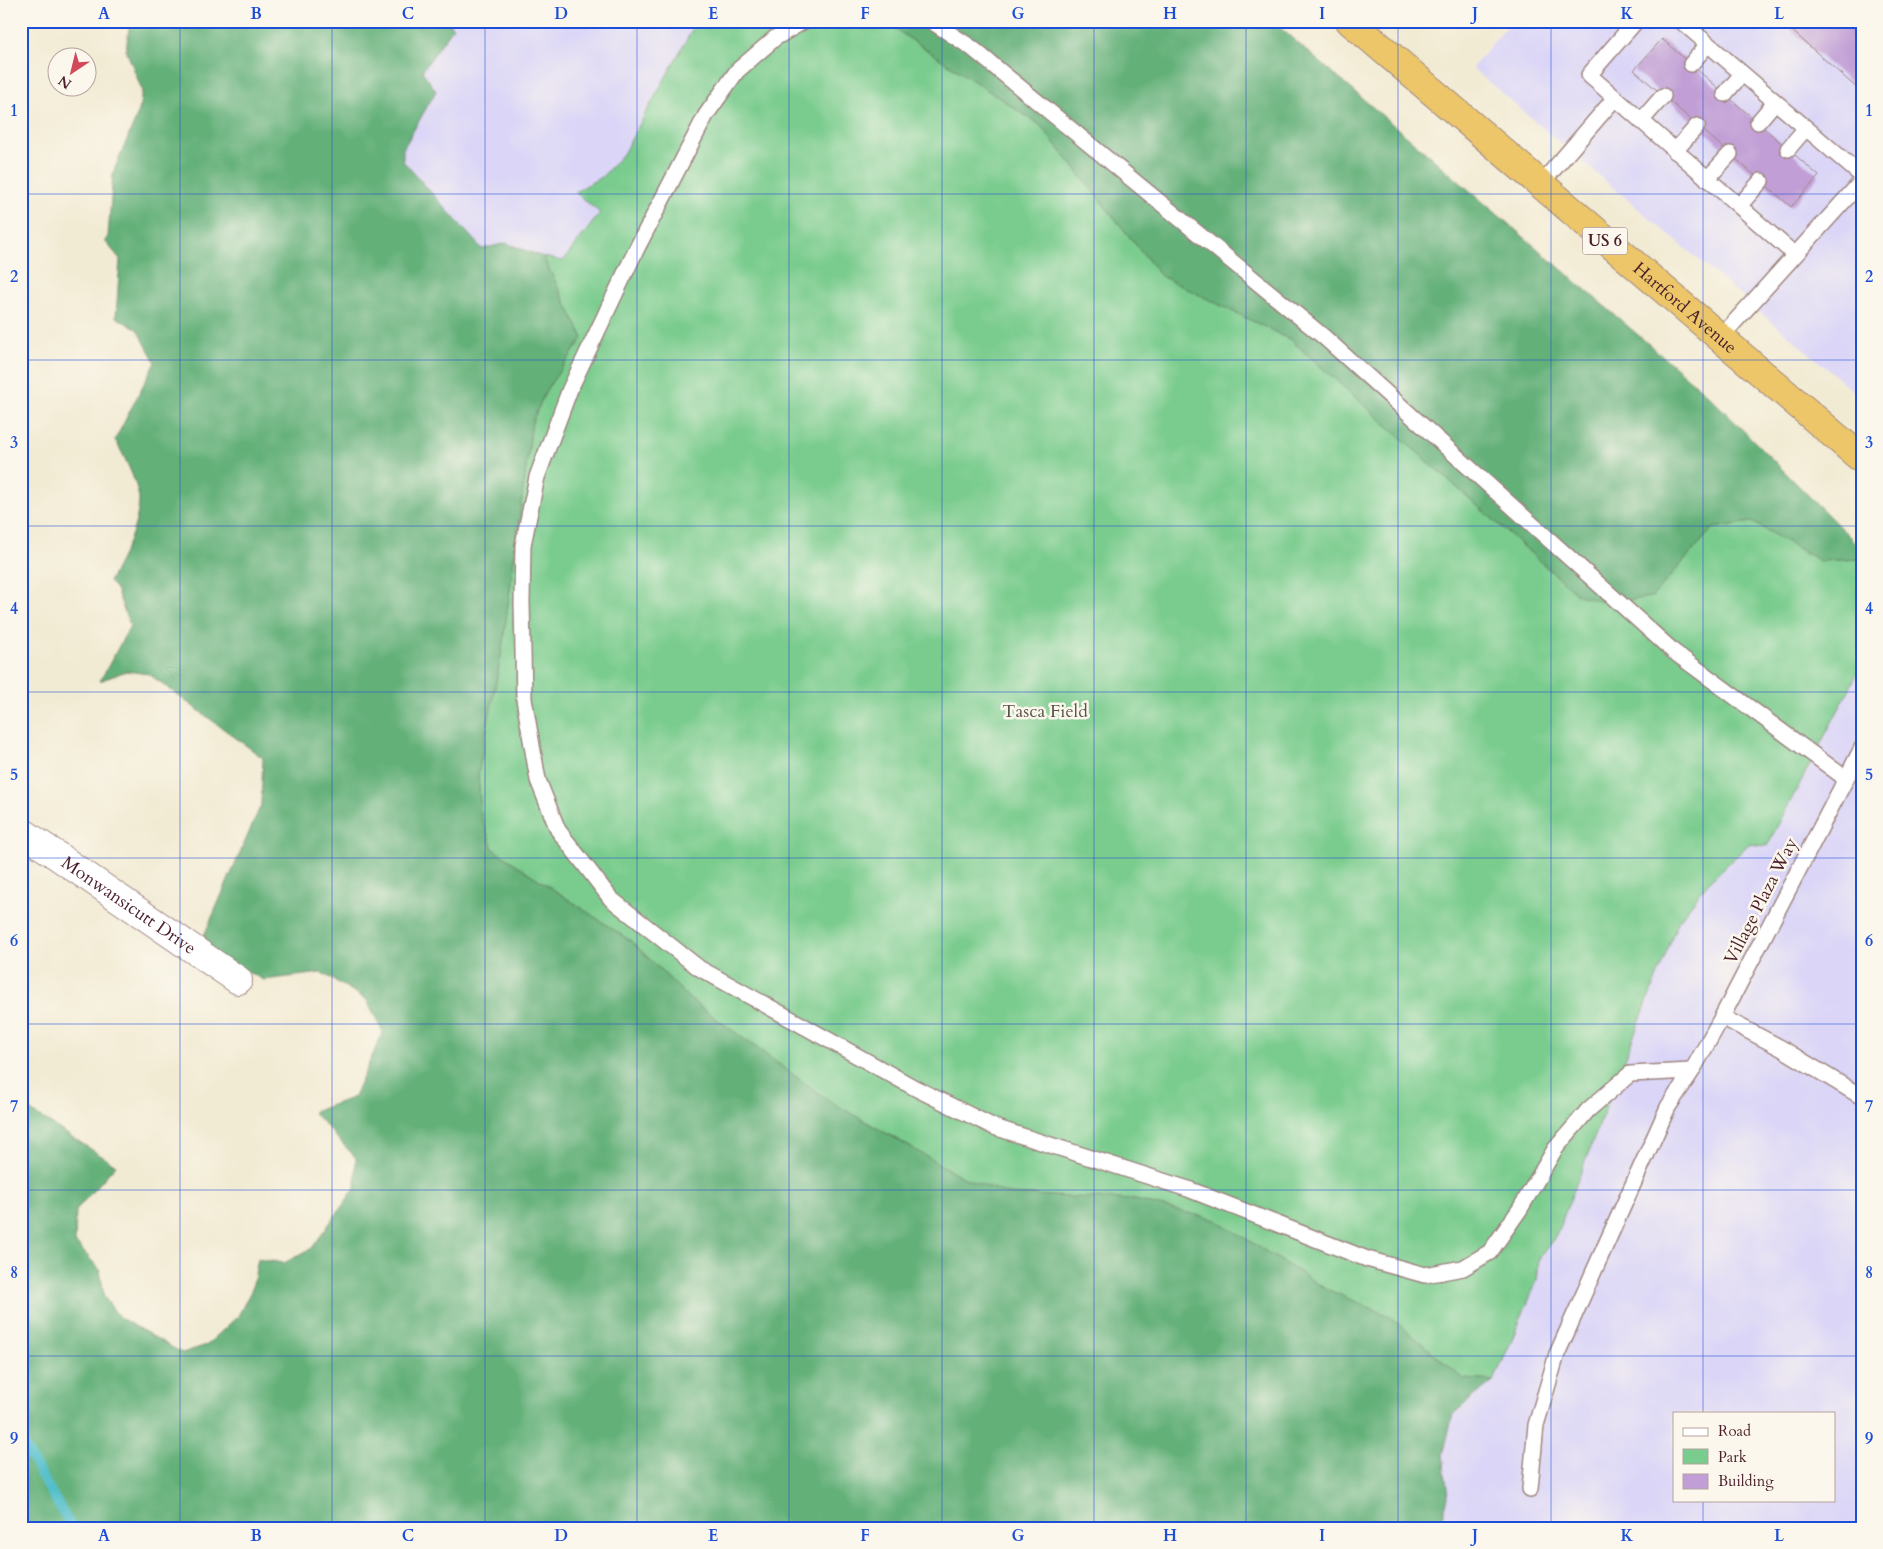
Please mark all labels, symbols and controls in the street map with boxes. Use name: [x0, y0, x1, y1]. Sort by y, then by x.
text: A: [98, 3, 110, 25]
text: B: [250, 3, 262, 25]
text: C: [402, 3, 414, 25]
text: D: [554, 3, 568, 25]
text: E: [708, 3, 718, 25]
text: F: [860, 3, 870, 25]
text: G: [1011, 3, 1025, 25]
text: H: [1163, 3, 1177, 25]
text: I: [1319, 3, 1325, 25]
text: J: [1470, 3, 1478, 25]
text: K: [1621, 3, 1634, 25]
text: L: [1774, 3, 1785, 25]
north arrow: [48, 48, 98, 98]
text: N: [54, 71, 75, 94]
text: 1: [10, 100, 18, 122]
text: 1: [1865, 100, 1873, 122]
road number: US 6: [1582, 228, 1628, 255]
street label: Hartford Avenue: [1628, 256, 1743, 359]
text: 2: [10, 266, 18, 288]
text: 2: [1865, 266, 1873, 288]
text: 3: [10, 432, 18, 454]
text: 3: [1865, 432, 1873, 454]
text: 4: [10, 598, 18, 620]
text: 4: [1865, 598, 1873, 620]
park label: Tasca Field: [1002, 699, 1088, 724]
text: 5: [10, 764, 18, 786]
text: 5: [1865, 764, 1873, 786]
street label: Village Plaza Way: [1718, 833, 1804, 969]
street label: Monwansicutt Drive: [57, 850, 201, 960]
text: 6: [10, 930, 18, 952]
text: 6: [1865, 930, 1873, 952]
text: 7: [10, 1096, 18, 1118]
text: 7: [1865, 1096, 1873, 1118]
text: 8: [10, 1262, 18, 1284]
text: 8: [1865, 1262, 1873, 1284]
legend: [1673, 1412, 1836, 1502]
text: Road: [1718, 1421, 1751, 1441]
text: 9: [10, 1428, 18, 1450]
text: 9: [1865, 1428, 1873, 1450]
text: Park: [1718, 1447, 1747, 1467]
text: Building: [1718, 1471, 1774, 1491]
text: A: [98, 1525, 110, 1547]
text: B: [250, 1525, 262, 1547]
text: C: [402, 1525, 414, 1547]
text: D: [554, 1525, 568, 1547]
text: E: [708, 1525, 718, 1547]
text: F: [860, 1525, 870, 1547]
text: G: [1011, 1525, 1025, 1547]
text: H: [1163, 1525, 1177, 1547]
text: I: [1319, 1525, 1325, 1547]
text: J: [1470, 1525, 1478, 1547]
text: K: [1621, 1525, 1634, 1547]
text: L: [1774, 1525, 1785, 1547]

